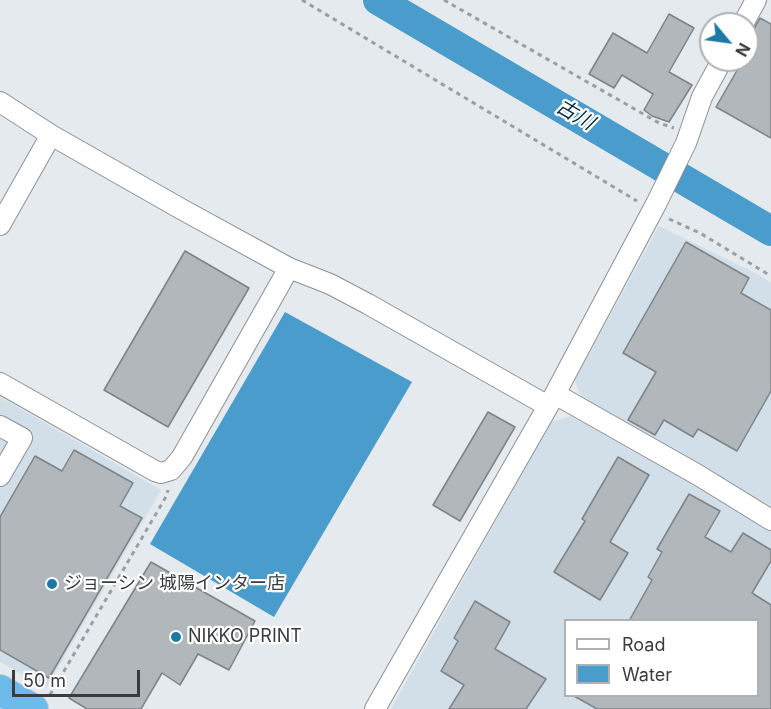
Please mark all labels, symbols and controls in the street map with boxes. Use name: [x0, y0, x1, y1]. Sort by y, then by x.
north arrow: [699, 12, 759, 72]
text: N: [731, 40, 755, 60]
water label: 古川: [552, 95, 598, 135]
place label: ジョーシン 城陽インター店: [64, 573, 285, 595]
marker: ジョーシン 城陽インター店: [45, 577, 59, 591]
legend: [564, 619, 759, 697]
place label: NIKKO PRINT: [188, 626, 302, 648]
marker: NIKKO PRINT: [169, 630, 183, 644]
text: Road: [622, 634, 665, 655]
scale bar: [15, 658, 142, 696]
text: Water: [622, 664, 672, 685]
text: 50 m: [23, 670, 66, 691]

